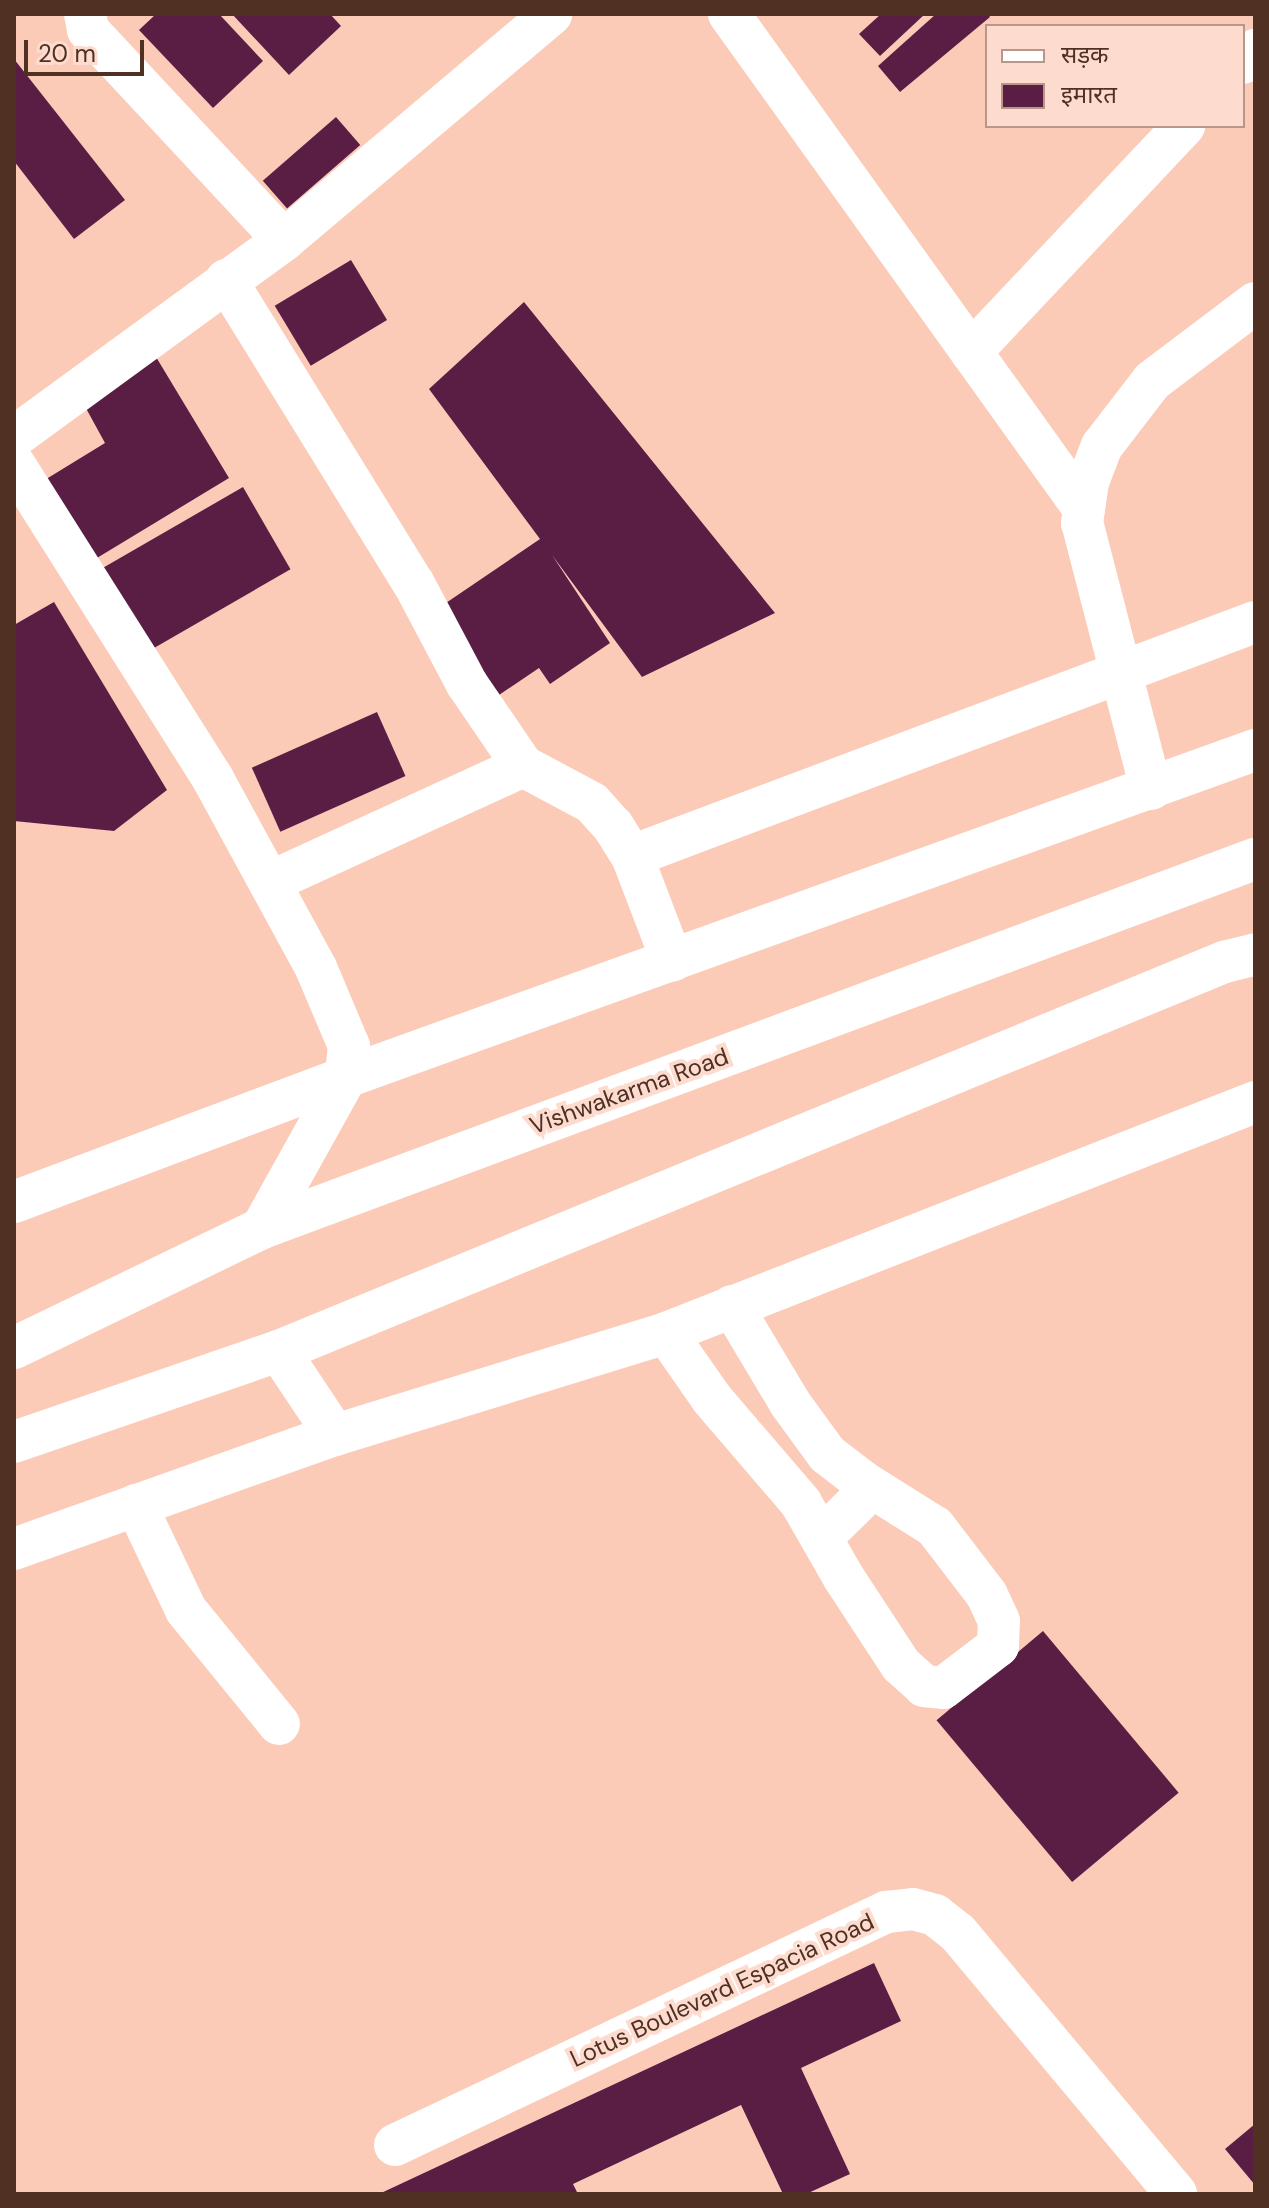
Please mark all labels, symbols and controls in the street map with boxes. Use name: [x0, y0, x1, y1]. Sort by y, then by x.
scale bar: [28, 24, 148, 74]
legend: [985, 24, 1245, 128]
text: 20 m: [38, 38, 96, 69]
text: सड़क: [1061, 39, 1109, 70]
text: इमारत: [1061, 79, 1117, 110]
street label: Vishwakarma Road: [526, 1042, 732, 1140]
street label: Lotus Boulevard Espacia Road: [566, 1907, 878, 2073]

